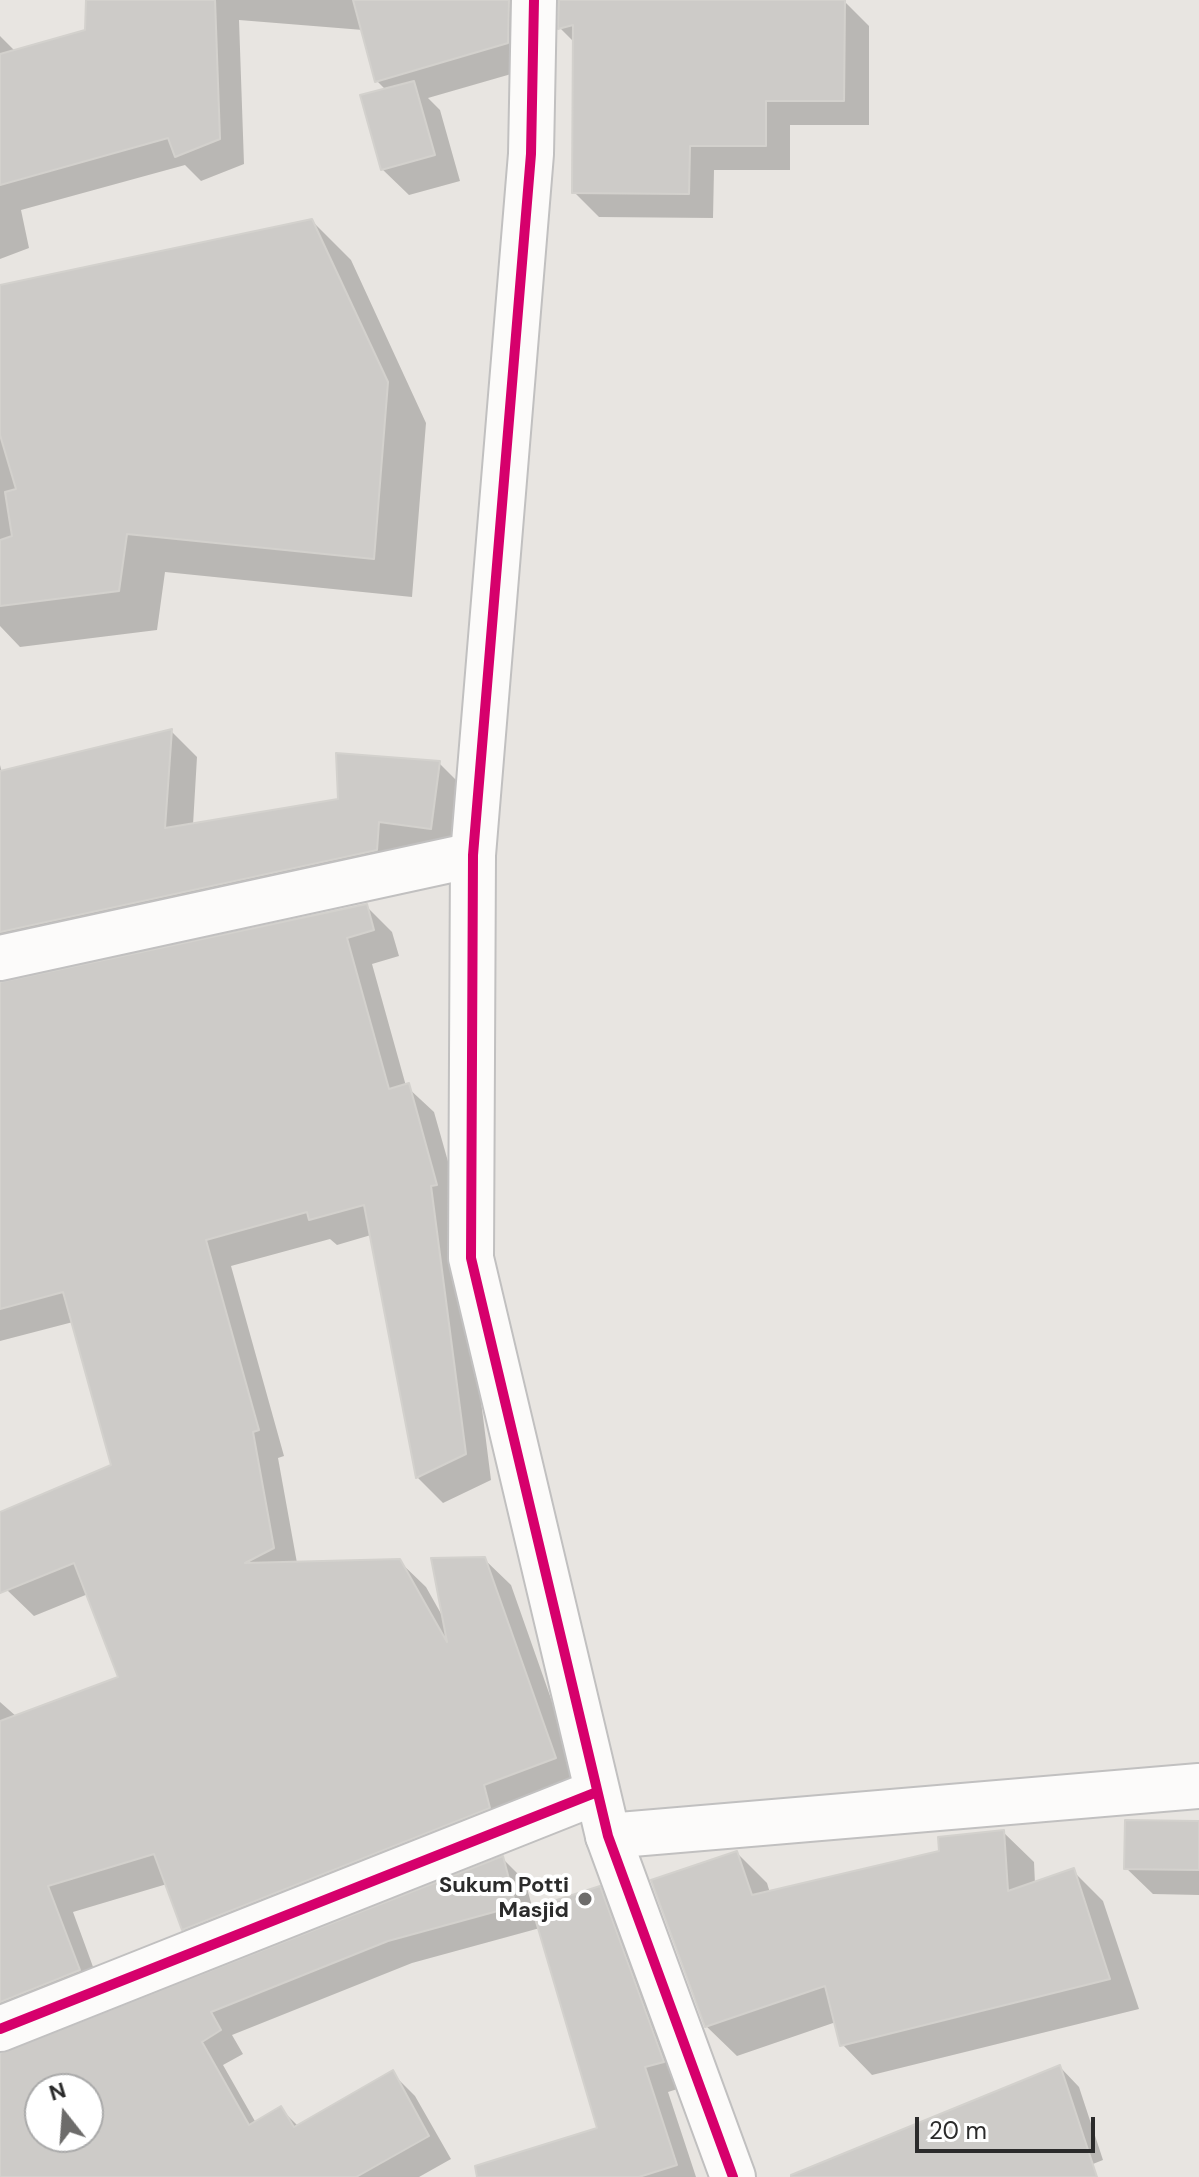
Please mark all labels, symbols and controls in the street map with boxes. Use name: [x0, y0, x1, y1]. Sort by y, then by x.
place label: Sukum Potti Masjid: [439, 1873, 569, 1924]
marker: Sukum Potti Masjid: [576, 1890, 594, 1908]
north arrow: [24, 2073, 104, 2153]
text: N: [46, 2075, 69, 2108]
scale bar: [919, 2101, 1099, 2151]
text: 20 m: [929, 2115, 987, 2146]

